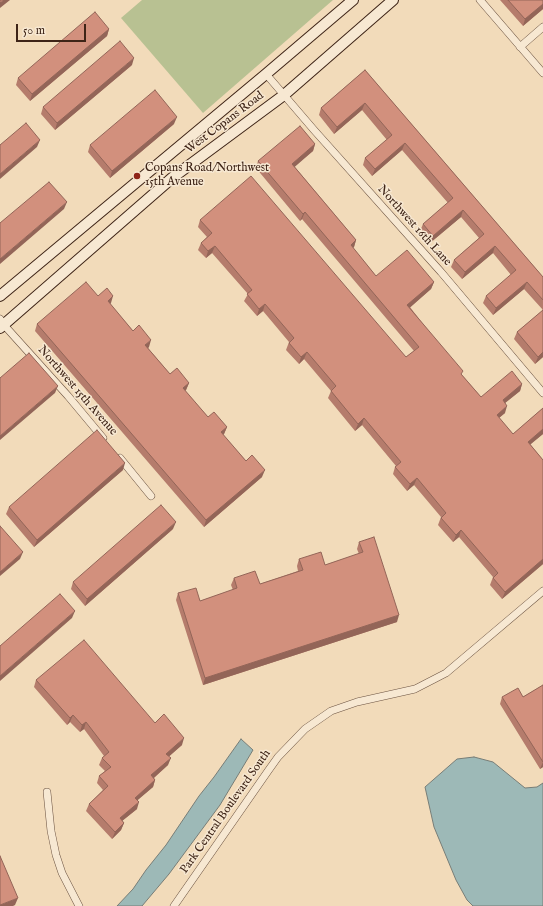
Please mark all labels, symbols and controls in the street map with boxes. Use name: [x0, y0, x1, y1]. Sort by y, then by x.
scale bar: [18, 16, 88, 42]
text: 50 m: [23, 23, 45, 38]
street label: West Copans Road: [183, 89, 267, 157]
place label: Copans Road/Northwest 15th Avenue: [145, 162, 269, 190]
marker: Copans Road/Northwest 15th Avenue: [132, 171, 142, 181]
street label: Northwest 16th Lane: [374, 183, 454, 269]
street label: Northwest 15th Avenue: [34, 343, 120, 439]
street label: Park Central Boulevard South: [178, 747, 274, 877]

